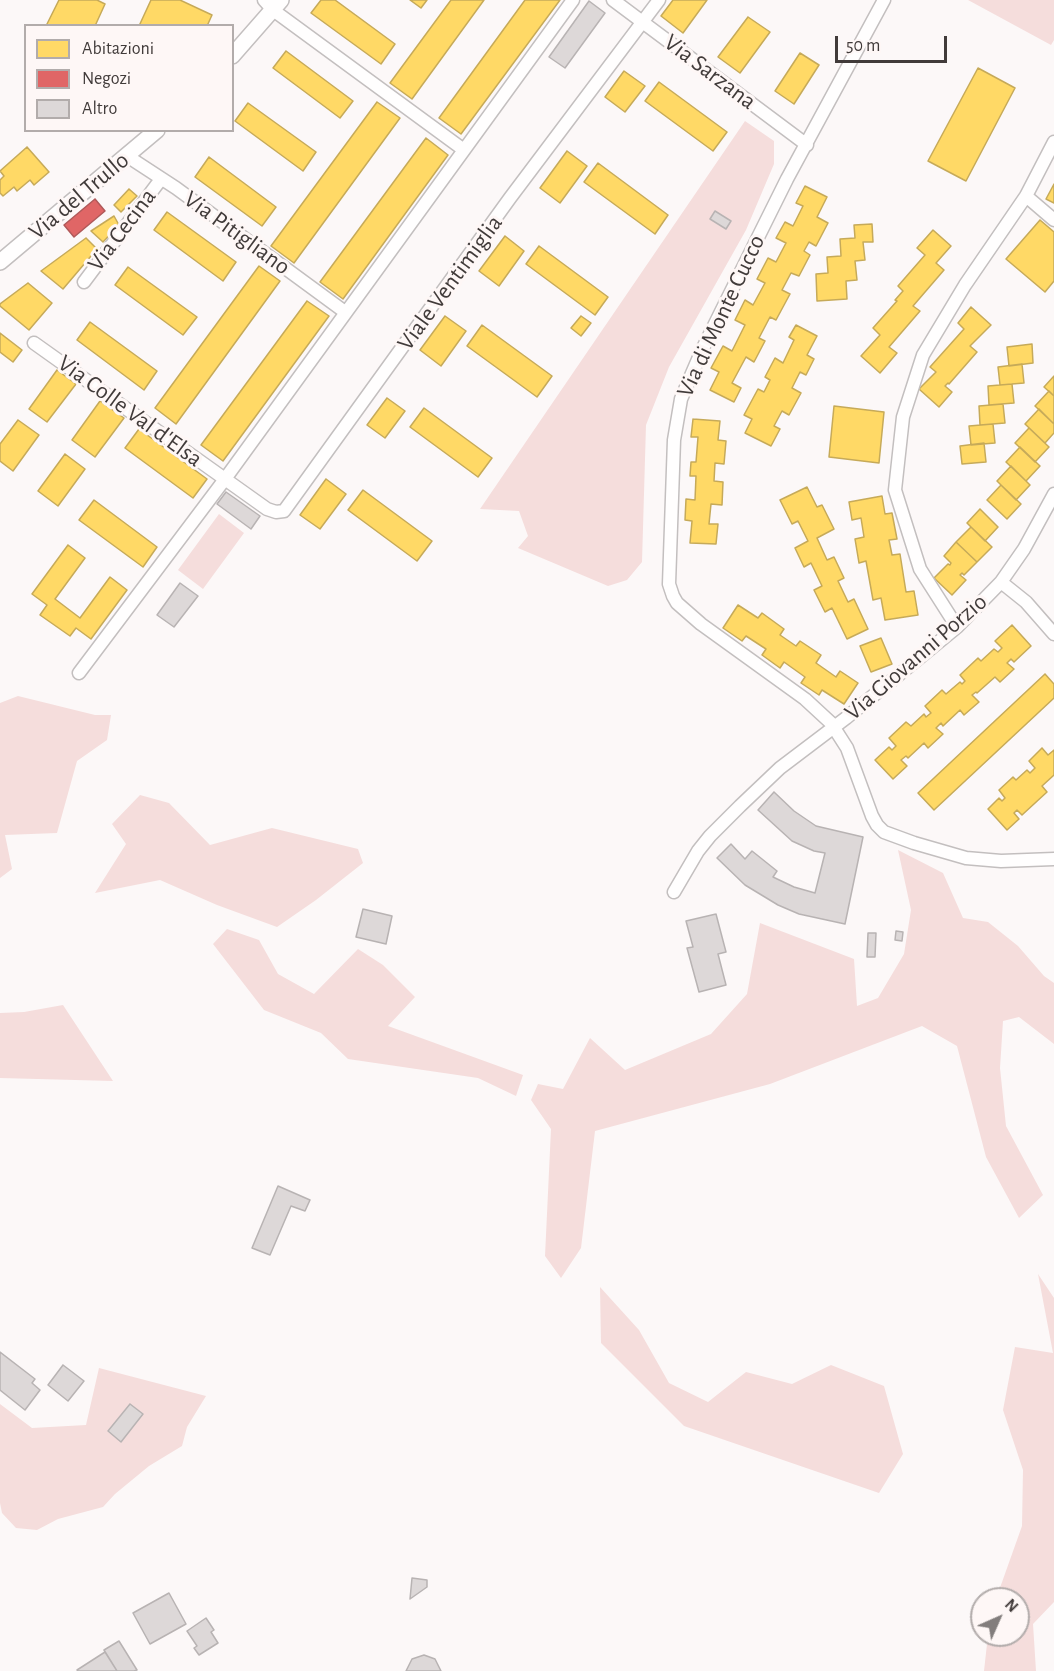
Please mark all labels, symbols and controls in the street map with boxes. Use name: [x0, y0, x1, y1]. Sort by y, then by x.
legend: [24, 24, 234, 132]
scale bar: [838, 24, 950, 62]
street label: Via Sarzana: [658, 28, 762, 116]
text: 50 m: [846, 37, 880, 55]
text: Abitazioni: [82, 40, 154, 58]
text: Negozi: [82, 70, 131, 88]
text: Altro: [82, 100, 117, 118]
street label: Via del Trullo: [23, 146, 135, 246]
street label: Via Cecina: [82, 183, 162, 277]
street label: Via Pitigliano: [178, 185, 296, 281]
street label: Viale Ventimiglia: [391, 210, 509, 356]
street label: Via di Monte Cucco: [671, 230, 771, 402]
street label: Via Colle Val d'Elsa: [52, 349, 208, 473]
street label: Via Giovanni Porzio: [839, 587, 993, 727]
north arrow: [970, 1587, 1030, 1647]
text: N: [1002, 1596, 1021, 1615]

